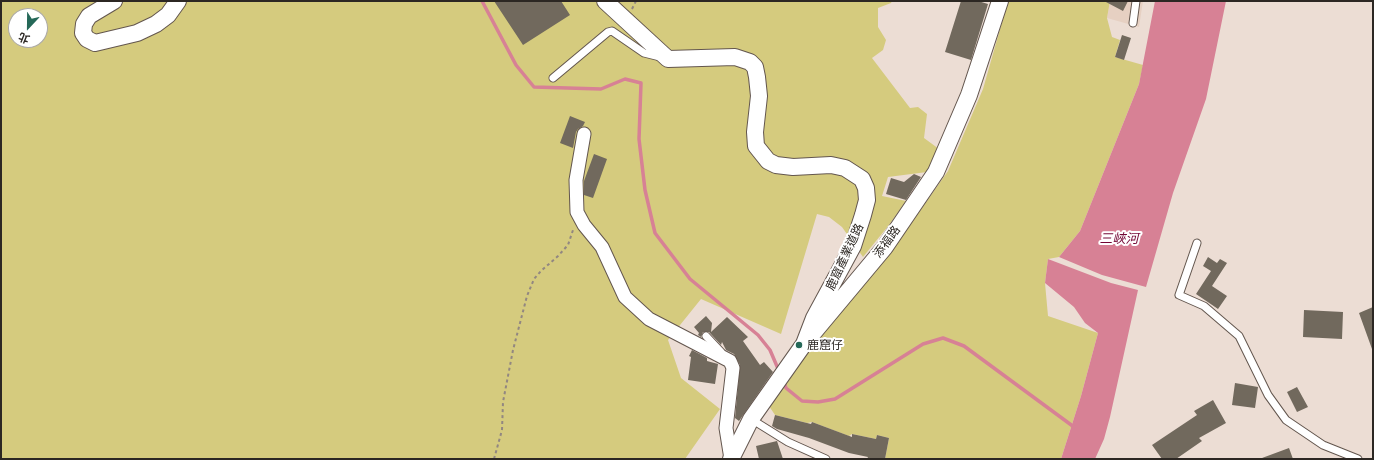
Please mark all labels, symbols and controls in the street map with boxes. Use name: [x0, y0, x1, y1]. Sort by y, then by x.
north arrow: [8, 8, 48, 48]
text: 北: [16, 30, 32, 47]
street label: 鹿窟產業道路: [823, 221, 867, 293]
street label: 添福路: [871, 223, 903, 261]
water label: 三峽河: [1100, 231, 1138, 247]
place label: 鹿窟仔: [807, 338, 843, 352]
marker: 鹿窟仔: [794, 340, 804, 350]

